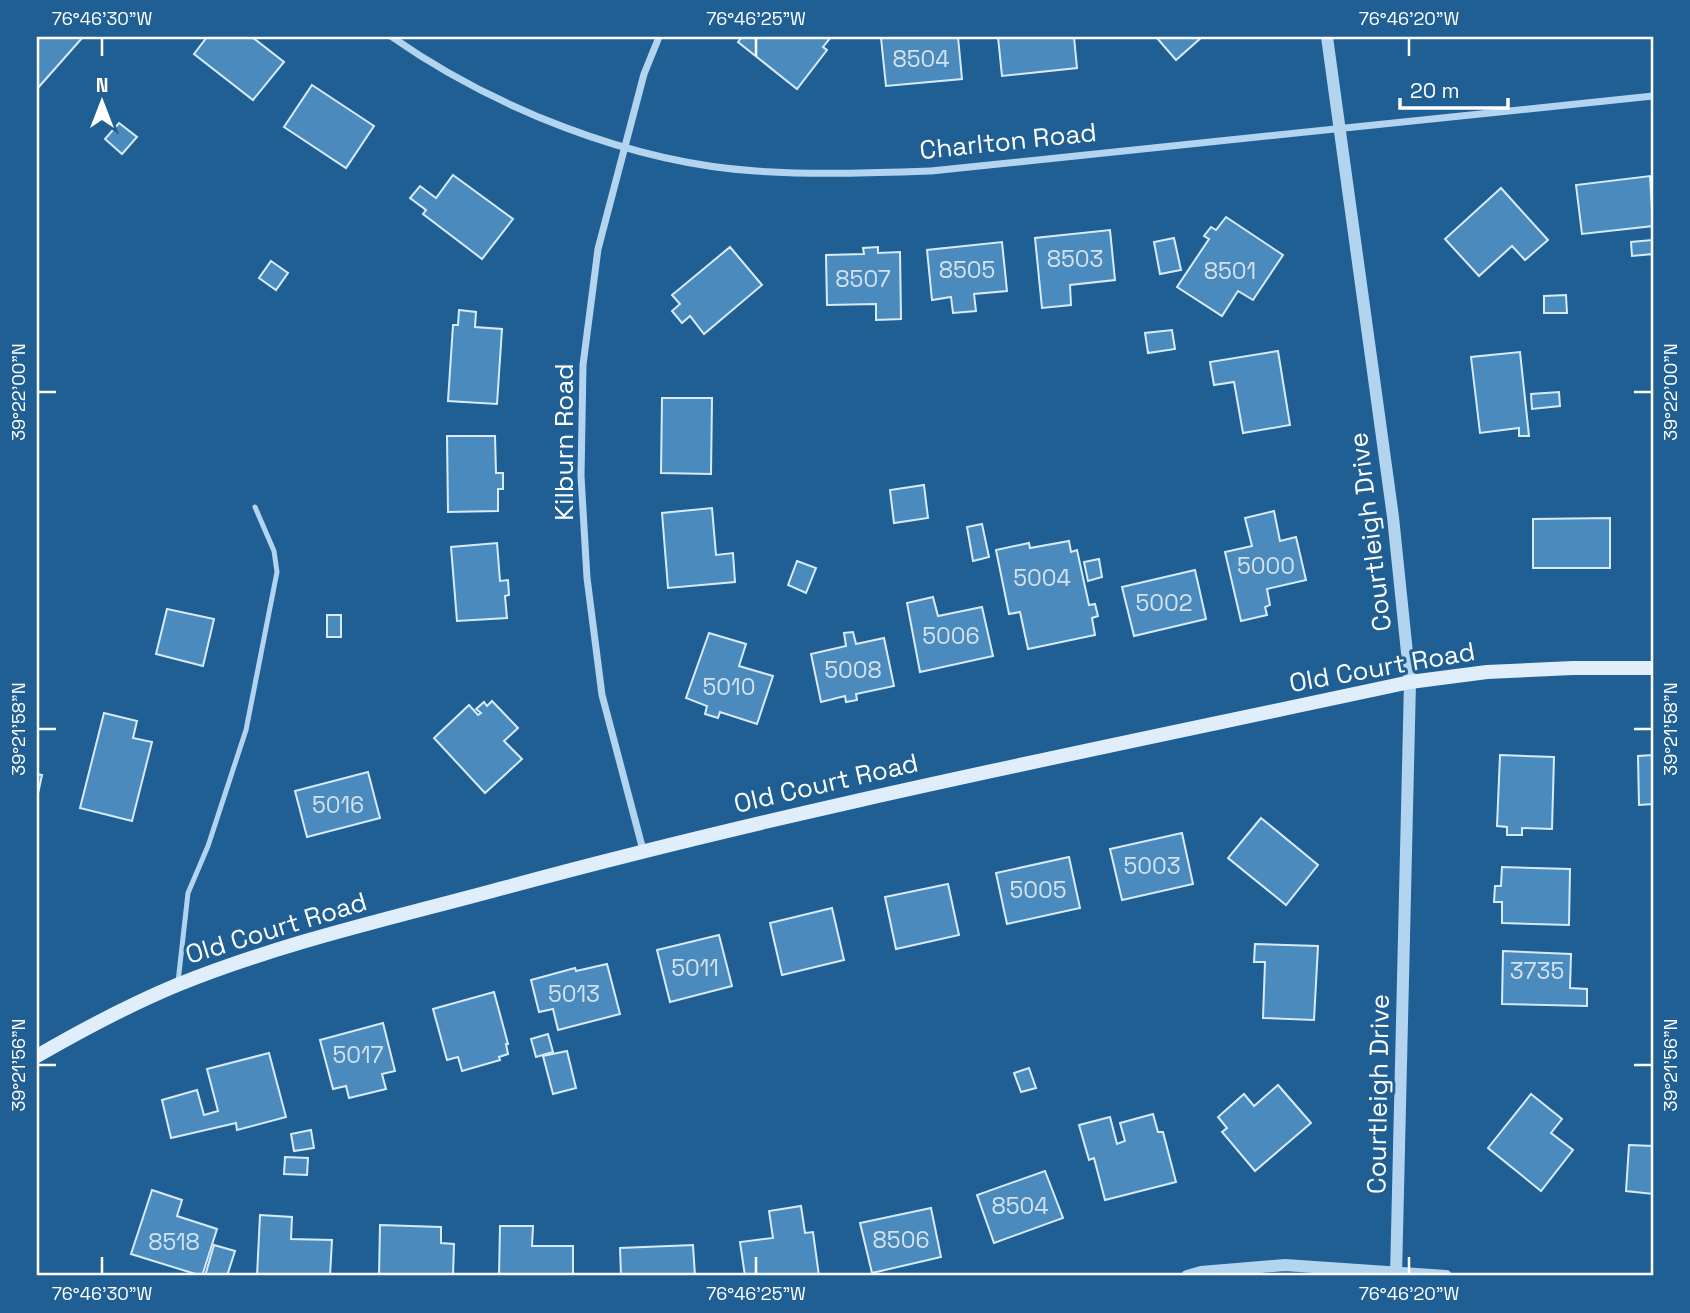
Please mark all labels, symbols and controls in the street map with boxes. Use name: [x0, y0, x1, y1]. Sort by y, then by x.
text: 76°46'30"W: [52, 7, 152, 30]
text: 76°46'25"W: [706, 7, 806, 30]
text: 76°46'20"W: [1359, 7, 1459, 30]
house number: 8504: [892, 44, 950, 74]
north arrow: [66, 66, 136, 136]
scale bar: [1400, 66, 1508, 110]
text: N: [96, 73, 108, 98]
text: 20 m: [1410, 77, 1460, 104]
street label: Charlton Road: [918, 115, 1098, 167]
house number: 8503: [1047, 244, 1103, 274]
house number: 8505: [939, 255, 995, 285]
house number: 8501: [1204, 256, 1256, 286]
house number: 8507: [835, 264, 891, 294]
text: 39°22'00"N: [7, 343, 30, 441]
text: 39°22'00"N: [1659, 343, 1682, 441]
street label: Kilburn Road: [547, 363, 581, 521]
street label: Courtleigh Drive: [1341, 431, 1399, 633]
house number: 5000: [1237, 551, 1295, 581]
house number: 5004: [1013, 563, 1071, 593]
house number: 5002: [1135, 588, 1193, 618]
house number: 5006: [922, 621, 980, 651]
street label: Old Court Road: [1286, 634, 1478, 700]
house number: 5008: [824, 655, 882, 685]
house number: 5010: [703, 672, 755, 702]
text: 39°21'58"N: [7, 682, 30, 776]
text: 39°21'58"N: [1659, 682, 1682, 776]
street label: Old Court Road: [731, 745, 921, 821]
house number: 5016: [312, 790, 364, 820]
house number: 5003: [1123, 851, 1181, 881]
house number: 5005: [1009, 875, 1067, 905]
street label: Old Court Road: [181, 884, 371, 972]
house number: 5011: [671, 953, 719, 983]
house number: 3735: [1510, 956, 1564, 986]
house number: 5013: [548, 979, 600, 1009]
street label: Courtleigh Drive: [1359, 994, 1397, 1194]
text: 39°21'56"N: [7, 1018, 30, 1112]
text: 39°21'56"N: [1659, 1018, 1682, 1112]
house number: 5017: [332, 1040, 384, 1070]
house number: 8504: [991, 1191, 1049, 1221]
house number: 8506: [873, 1225, 929, 1255]
house number: 8518: [148, 1227, 200, 1257]
text: 76°46'30"W: [52, 1282, 152, 1305]
text: 76°46'25"W: [706, 1282, 806, 1305]
text: 76°46'20"W: [1359, 1282, 1459, 1305]

